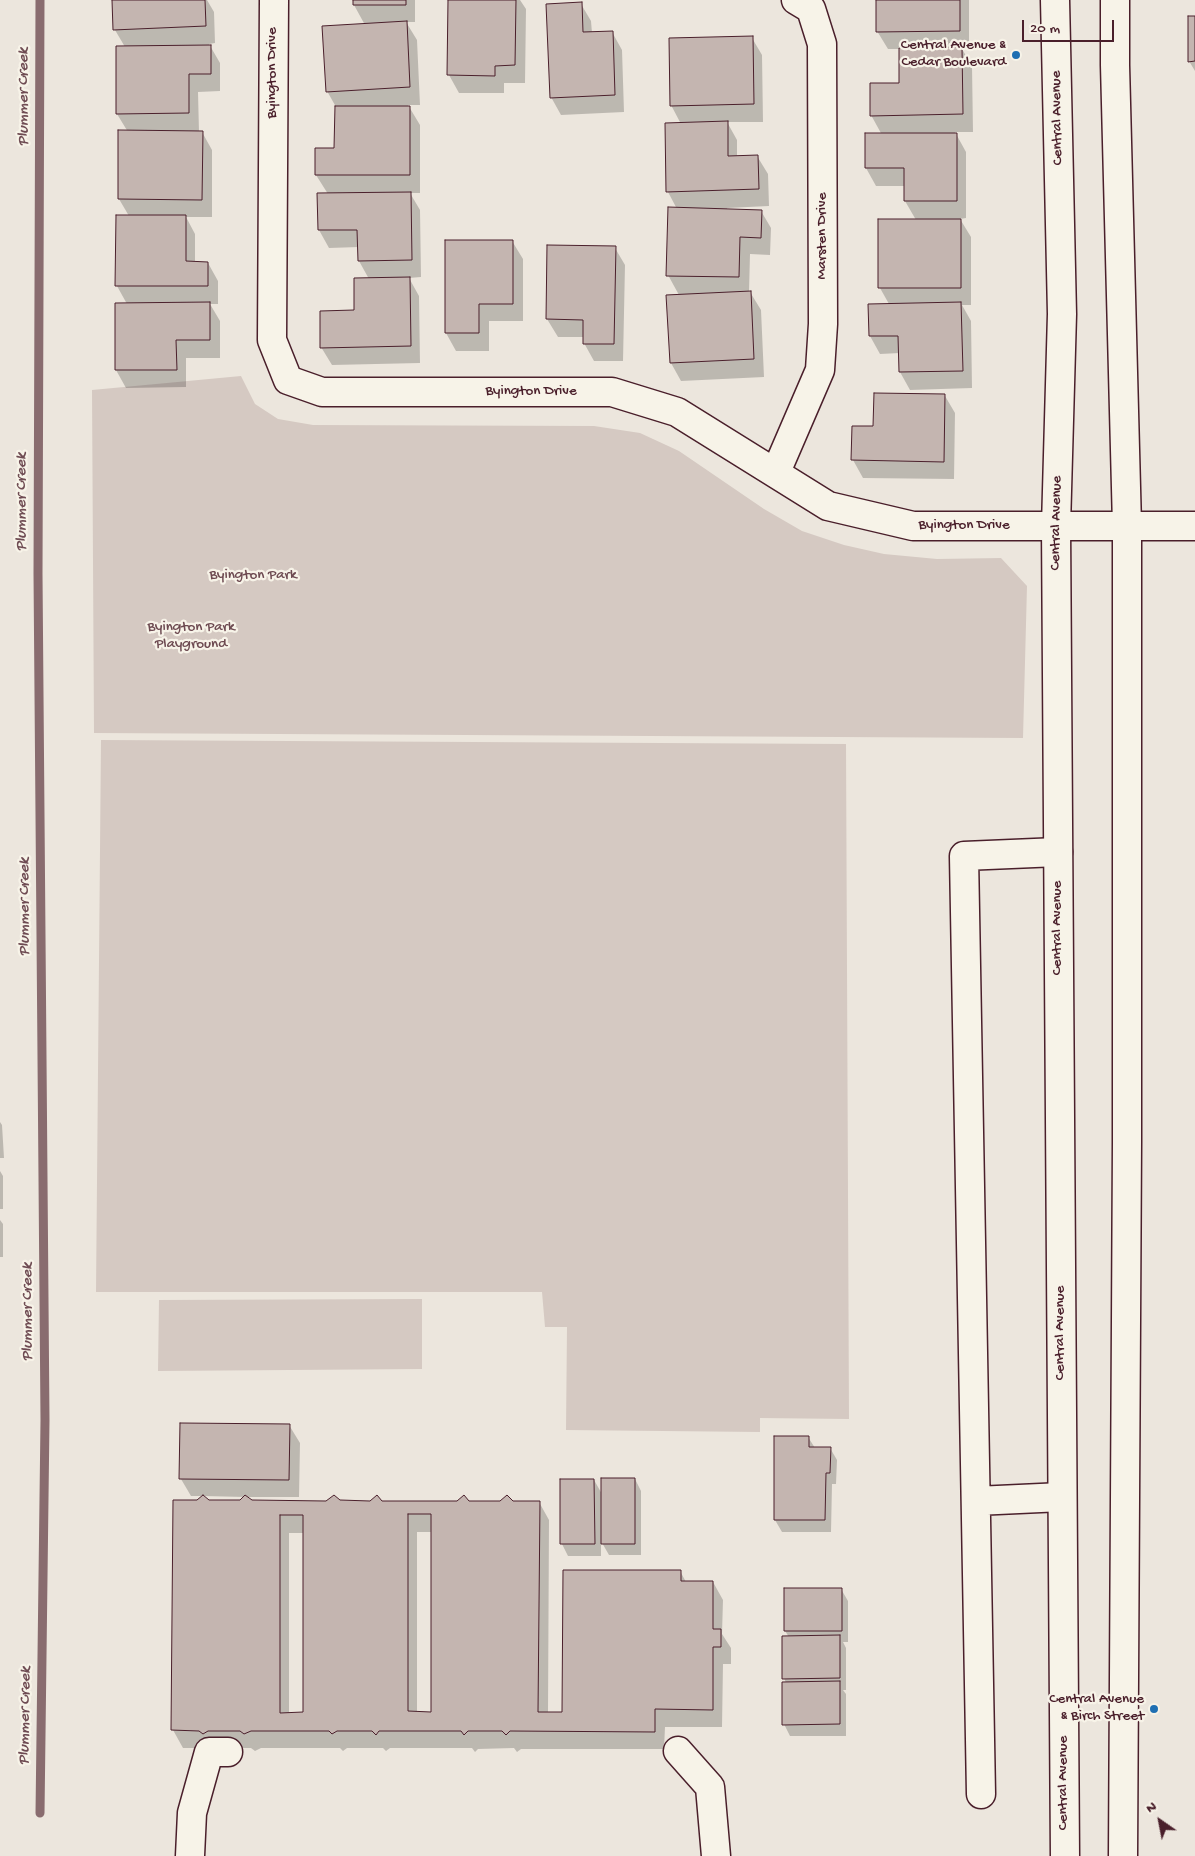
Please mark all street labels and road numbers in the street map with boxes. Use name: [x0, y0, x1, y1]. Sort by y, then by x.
street label: Byington Drive: [264, 27, 282, 119]
street label: Central Avenue: [1048, 70, 1068, 166]
street label: Marsten Drive: [814, 193, 832, 279]
street label: Byington Drive: [485, 383, 577, 401]
street label: Central Avenue: [1047, 475, 1067, 571]
street label: Byington Drive: [918, 517, 1010, 535]
street label: Central Avenue: [1049, 881, 1067, 975]
street label: Central Avenue: [1052, 1286, 1070, 1380]
street label: Central Avenue: [1055, 1736, 1073, 1830]

